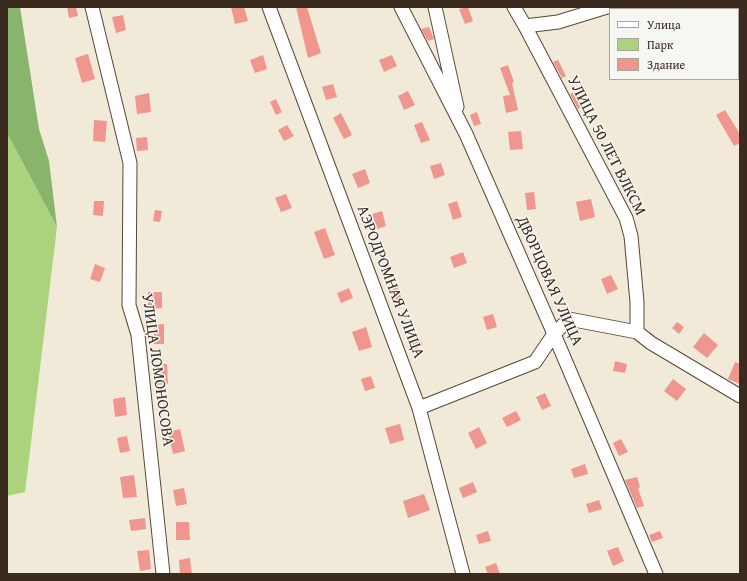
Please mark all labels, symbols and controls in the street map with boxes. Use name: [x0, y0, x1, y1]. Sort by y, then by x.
legend: [609, 8, 739, 80]
text: Улица: [647, 16, 681, 33]
text: Парк: [647, 36, 673, 53]
text: Здание: [647, 56, 685, 73]
street label: УЛИЦА 50 ЛЕТ ВЛКСМ: [562, 73, 650, 219]
street label: АЭРОДРОМНАЯ УЛИЦА: [352, 203, 428, 361]
street label: ДВОРЦОВАЯ УЛИЦА: [512, 213, 586, 349]
street label: УЛИЦА ЛОМОНОСОВА: [137, 292, 177, 448]

